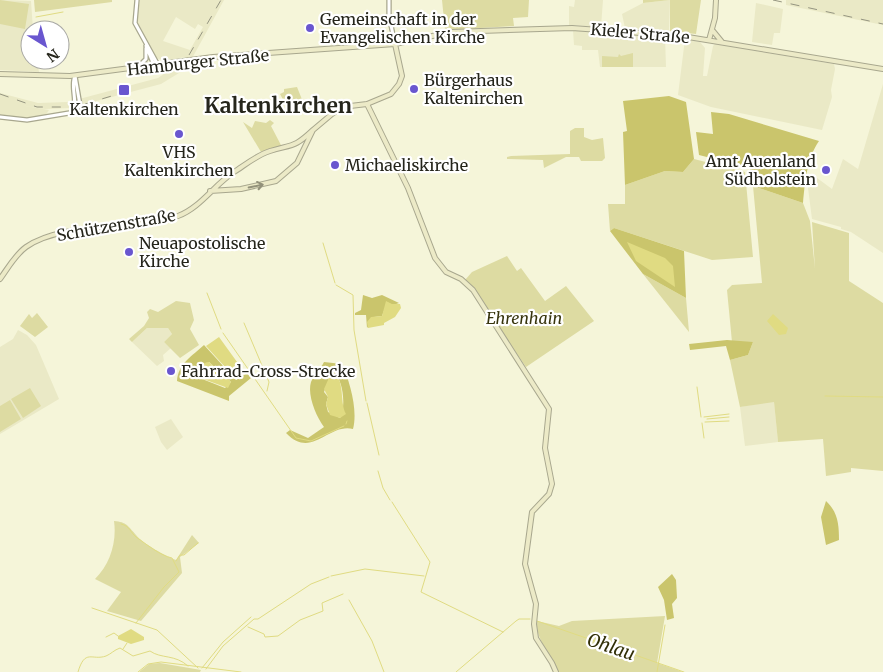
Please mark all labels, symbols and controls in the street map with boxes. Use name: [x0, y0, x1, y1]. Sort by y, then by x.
place label: Gemeinschaft in der Evangelischen Kirche: [320, 9, 485, 47]
street label: Kieler Straße: [590, 19, 690, 47]
north arrow: [20, 20, 70, 70]
marker: Gemeinschaft in der Evangelischen Kirche: [304, 22, 316, 34]
text: N: [43, 45, 63, 66]
street label: Hamburger Straße: [126, 45, 270, 79]
place label: Bürgerhaus Kaltenirchen: [424, 70, 523, 108]
marker: Kaltenkirchen: [117, 83, 131, 97]
marker: Bürgerhaus Kaltenirchen: [408, 83, 420, 95]
district label: Kaltenkirchen: [204, 92, 352, 119]
place label: Kaltenkirchen: [69, 99, 179, 119]
marker: VHS Kaltenkirchen: [173, 128, 185, 140]
place label: VHS Kaltenkirchen: [124, 142, 234, 180]
place label: Amt Auenland Südholstein: [704, 151, 816, 189]
place label: Michaeliskirche: [345, 155, 468, 175]
marker: Michaeliskirche: [329, 159, 341, 171]
marker: Amt Auenland Südholstein: [820, 164, 832, 176]
one-way arrow: [248, 181, 264, 190]
street label: Schützenstraße: [55, 205, 177, 245]
place label: Neuapostolische Kirche: [139, 233, 265, 271]
marker: Neuapostolische Kirche: [123, 246, 135, 258]
park label: Ehrenhain: [486, 308, 562, 328]
place label: Fahrrad-Cross-Strecke: [181, 361, 355, 381]
marker: Fahrrad-Cross-Strecke: [165, 365, 177, 377]
water label: Ohlau: [584, 628, 638, 665]

